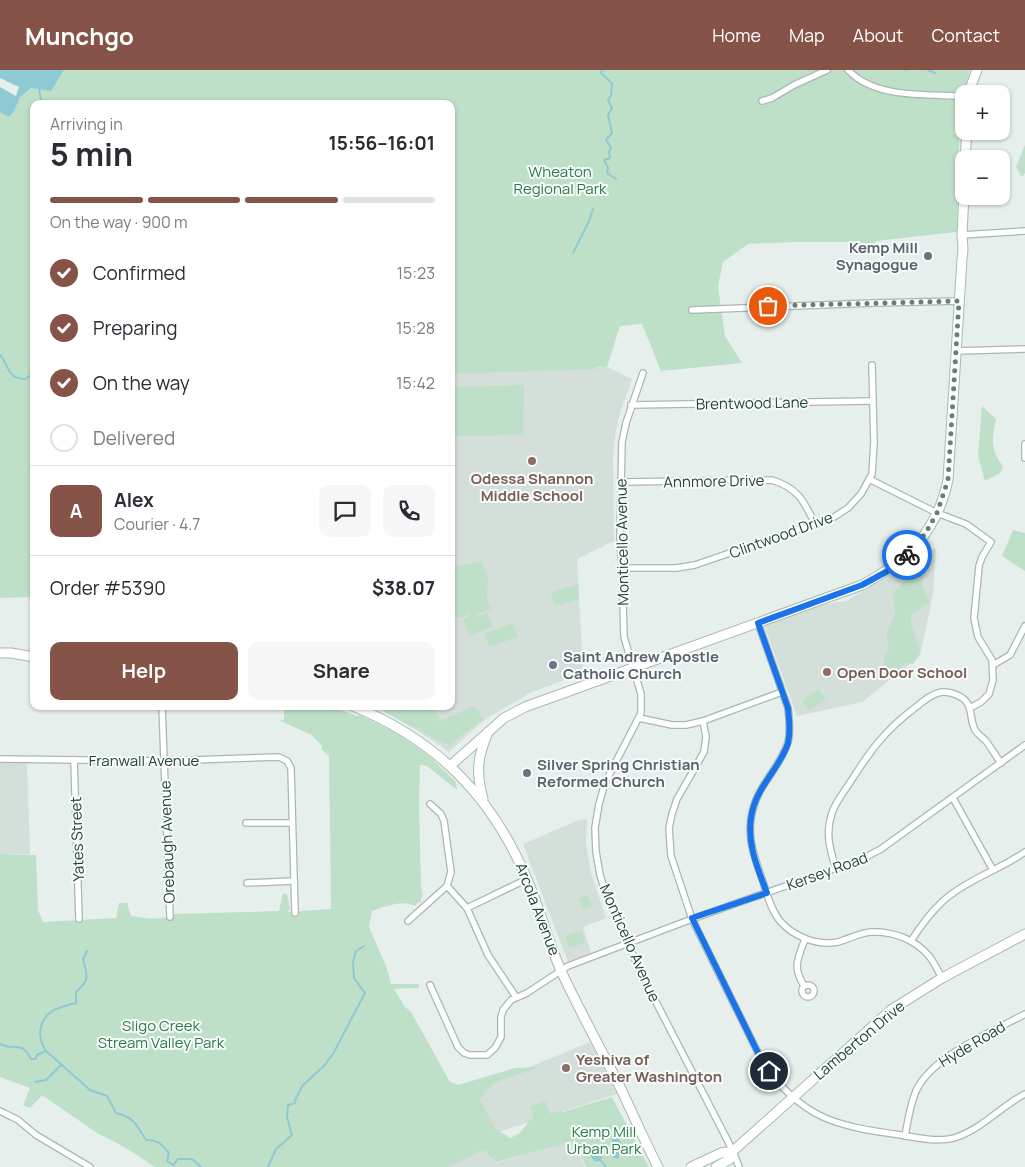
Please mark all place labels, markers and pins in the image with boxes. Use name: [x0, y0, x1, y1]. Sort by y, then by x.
place label: Kemp Mill Synagogue: [836, 237, 918, 275]
marker: Kemp Mill Synagogue: [922, 250, 934, 262]
pin: [747, 285, 789, 327]
marker: Odessa Shannon Middle School: [526, 455, 538, 467]
place label: Odessa Shannon Middle School: [471, 468, 593, 506]
place label: Saint Andrew Apostle Catholic Church: [563, 646, 719, 684]
marker: Saint Andrew Apostle Catholic Church: [547, 659, 559, 671]
place label: Open Door School: [837, 662, 967, 683]
marker: Open Door School: [821, 666, 833, 678]
place label: Silver Spring Christian Reformed Church: [537, 754, 700, 792]
marker: Silver Spring Christian Reformed Church: [521, 767, 533, 779]
place label: Yeshiva of Greater Washington: [576, 1049, 722, 1087]
pin: [748, 1050, 790, 1092]
marker: Yeshiva of Greater Washington: [560, 1062, 572, 1074]

